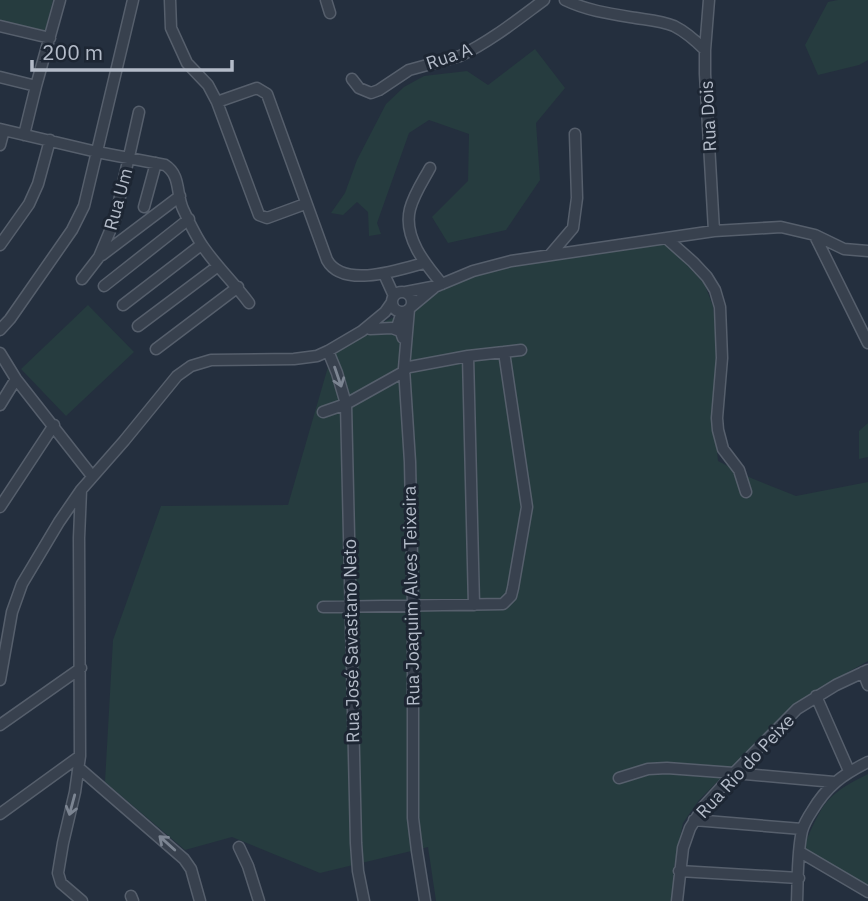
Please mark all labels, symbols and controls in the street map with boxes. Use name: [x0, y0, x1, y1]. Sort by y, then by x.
scale bar: [32, 28, 231, 72]
street label: Rua A: [423, 37, 475, 75]
text: 200 m: [42, 38, 103, 66]
street label: Rua Dois: [695, 80, 721, 152]
street label: Rua Um: [99, 165, 137, 233]
one-way arrow: [333, 366, 345, 388]
street label: Rua Joaquim Alves Teixeira: [398, 485, 424, 706]
street label: Rua José Savastano Neto: [338, 539, 364, 743]
street label: Rua Rio do Peixe: [691, 709, 799, 823]
one-way arrow: [65, 793, 78, 816]
one-way arrow: [159, 836, 177, 852]

